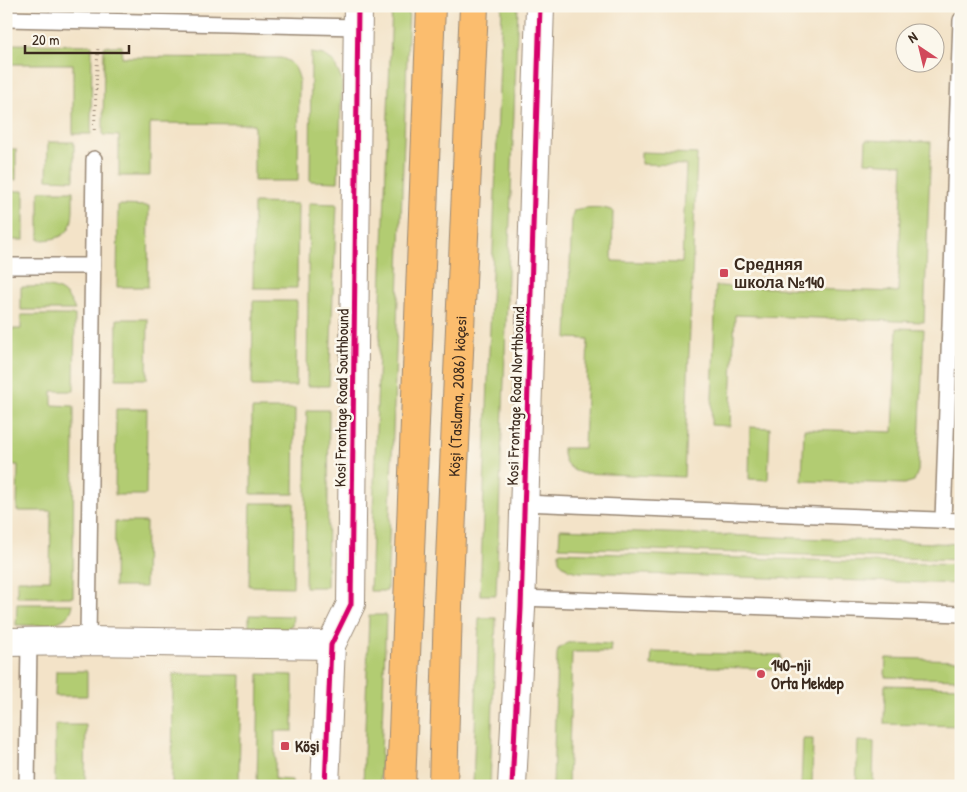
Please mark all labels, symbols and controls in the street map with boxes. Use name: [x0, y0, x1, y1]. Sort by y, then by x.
scale bar: [25, 22, 129, 54]
north arrow: [894, 22, 944, 72]
text: N: [904, 27, 921, 47]
text: 20 m: [32, 29, 59, 50]
place label: Средняя школа №140: [734, 253, 824, 293]
marker: Средняя школа №140: [718, 267, 730, 279]
street label: Kosi Frontage Road Northbound: [501, 306, 529, 486]
street label: Kosi Frontage Road Southbound: [328, 309, 354, 487]
street label: Köşi (Taslama, 2086) köçesi: [443, 315, 472, 477]
place label: 140-nji Orta Mekdep: [771, 654, 844, 695]
marker: 140-nji Orta Mekdep: [755, 668, 767, 680]
place label: Köşi: [295, 735, 320, 757]
marker: Köşi: [279, 740, 291, 752]

